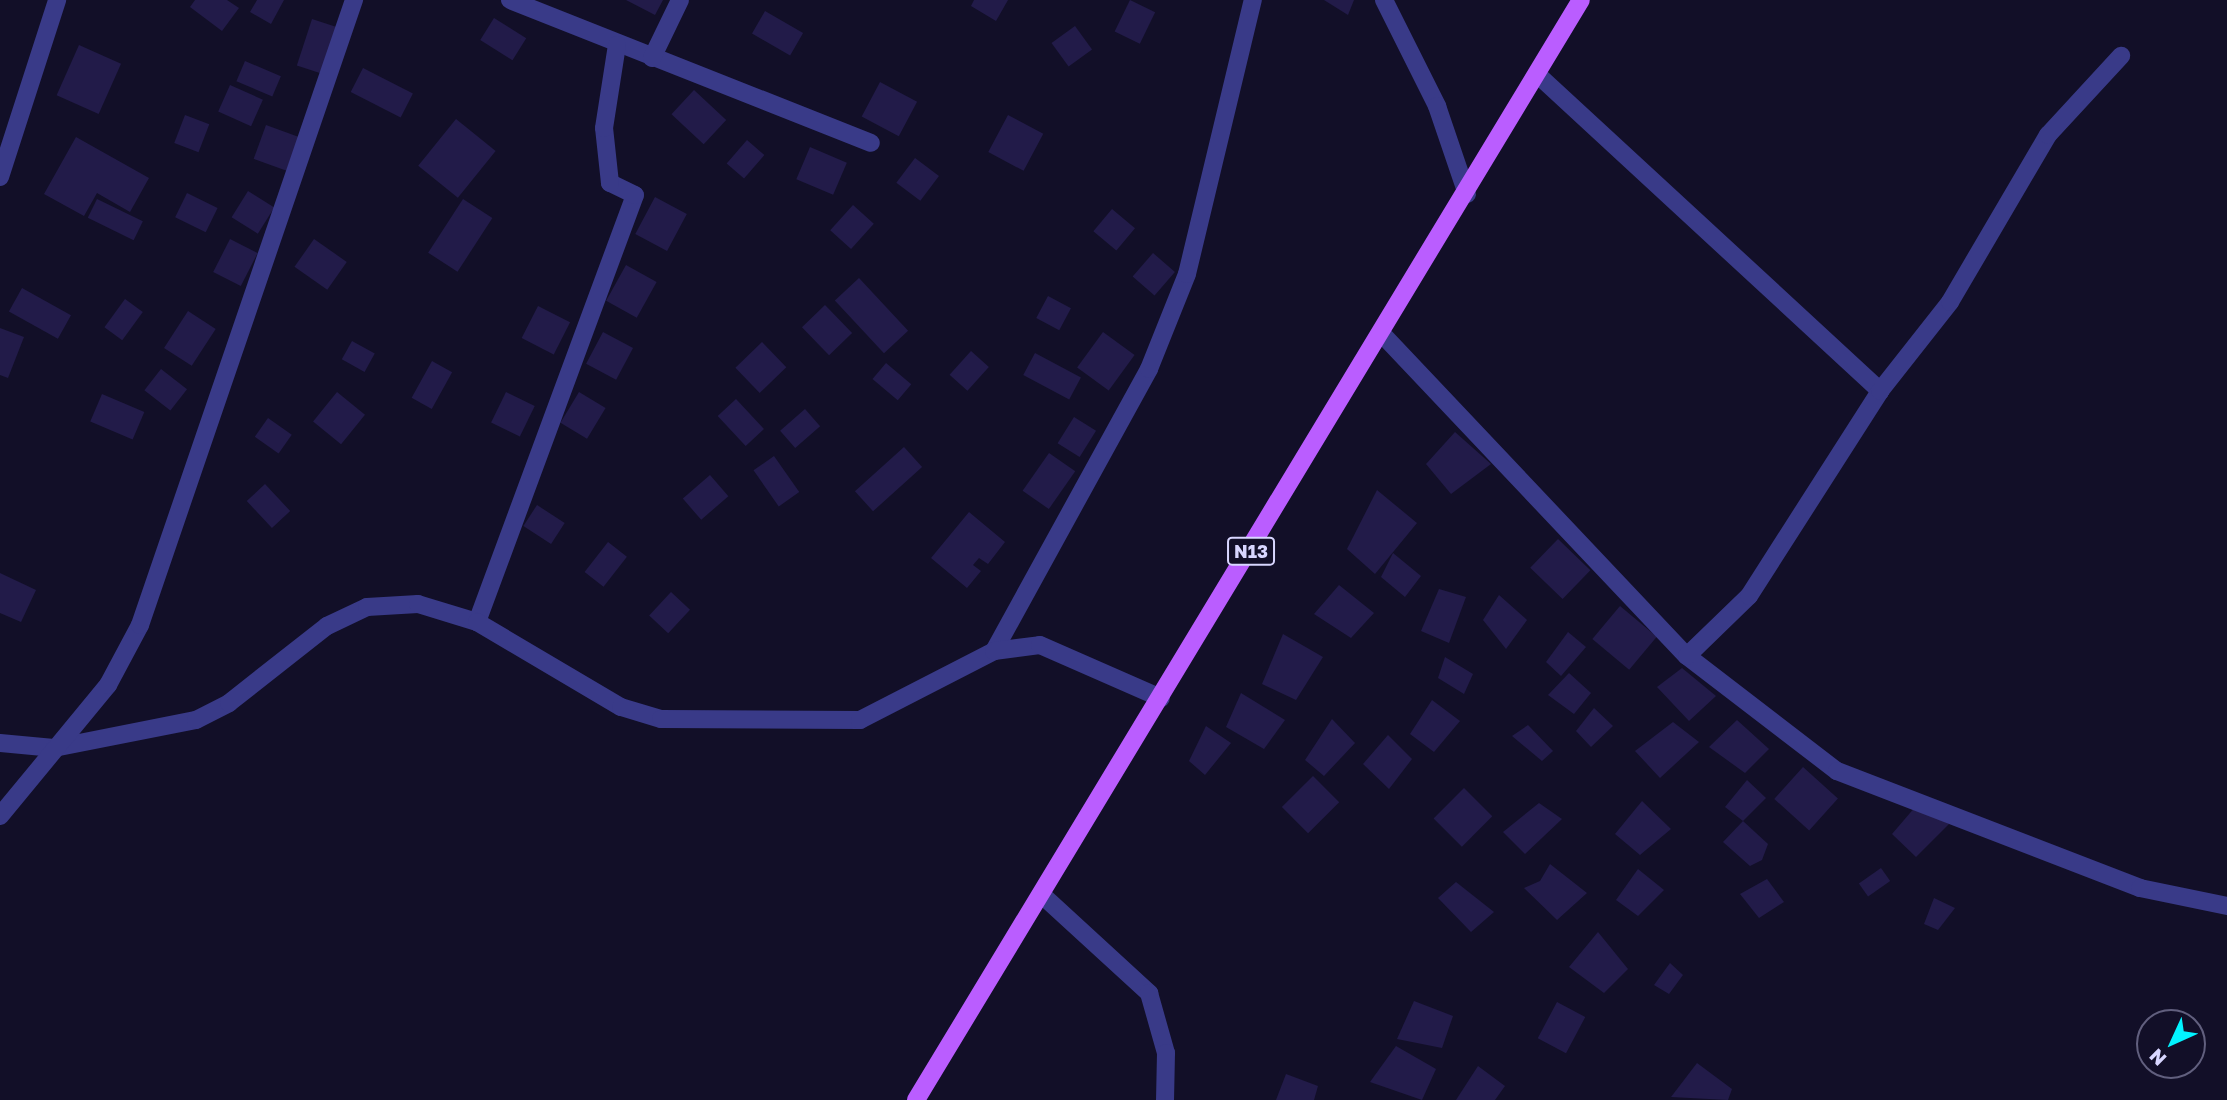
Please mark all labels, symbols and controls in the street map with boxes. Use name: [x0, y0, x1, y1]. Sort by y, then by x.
road number: N13: [1226, 536, 1276, 566]
north arrow: [2136, 1009, 2206, 1079]
text: N: [2144, 1045, 2170, 1071]

